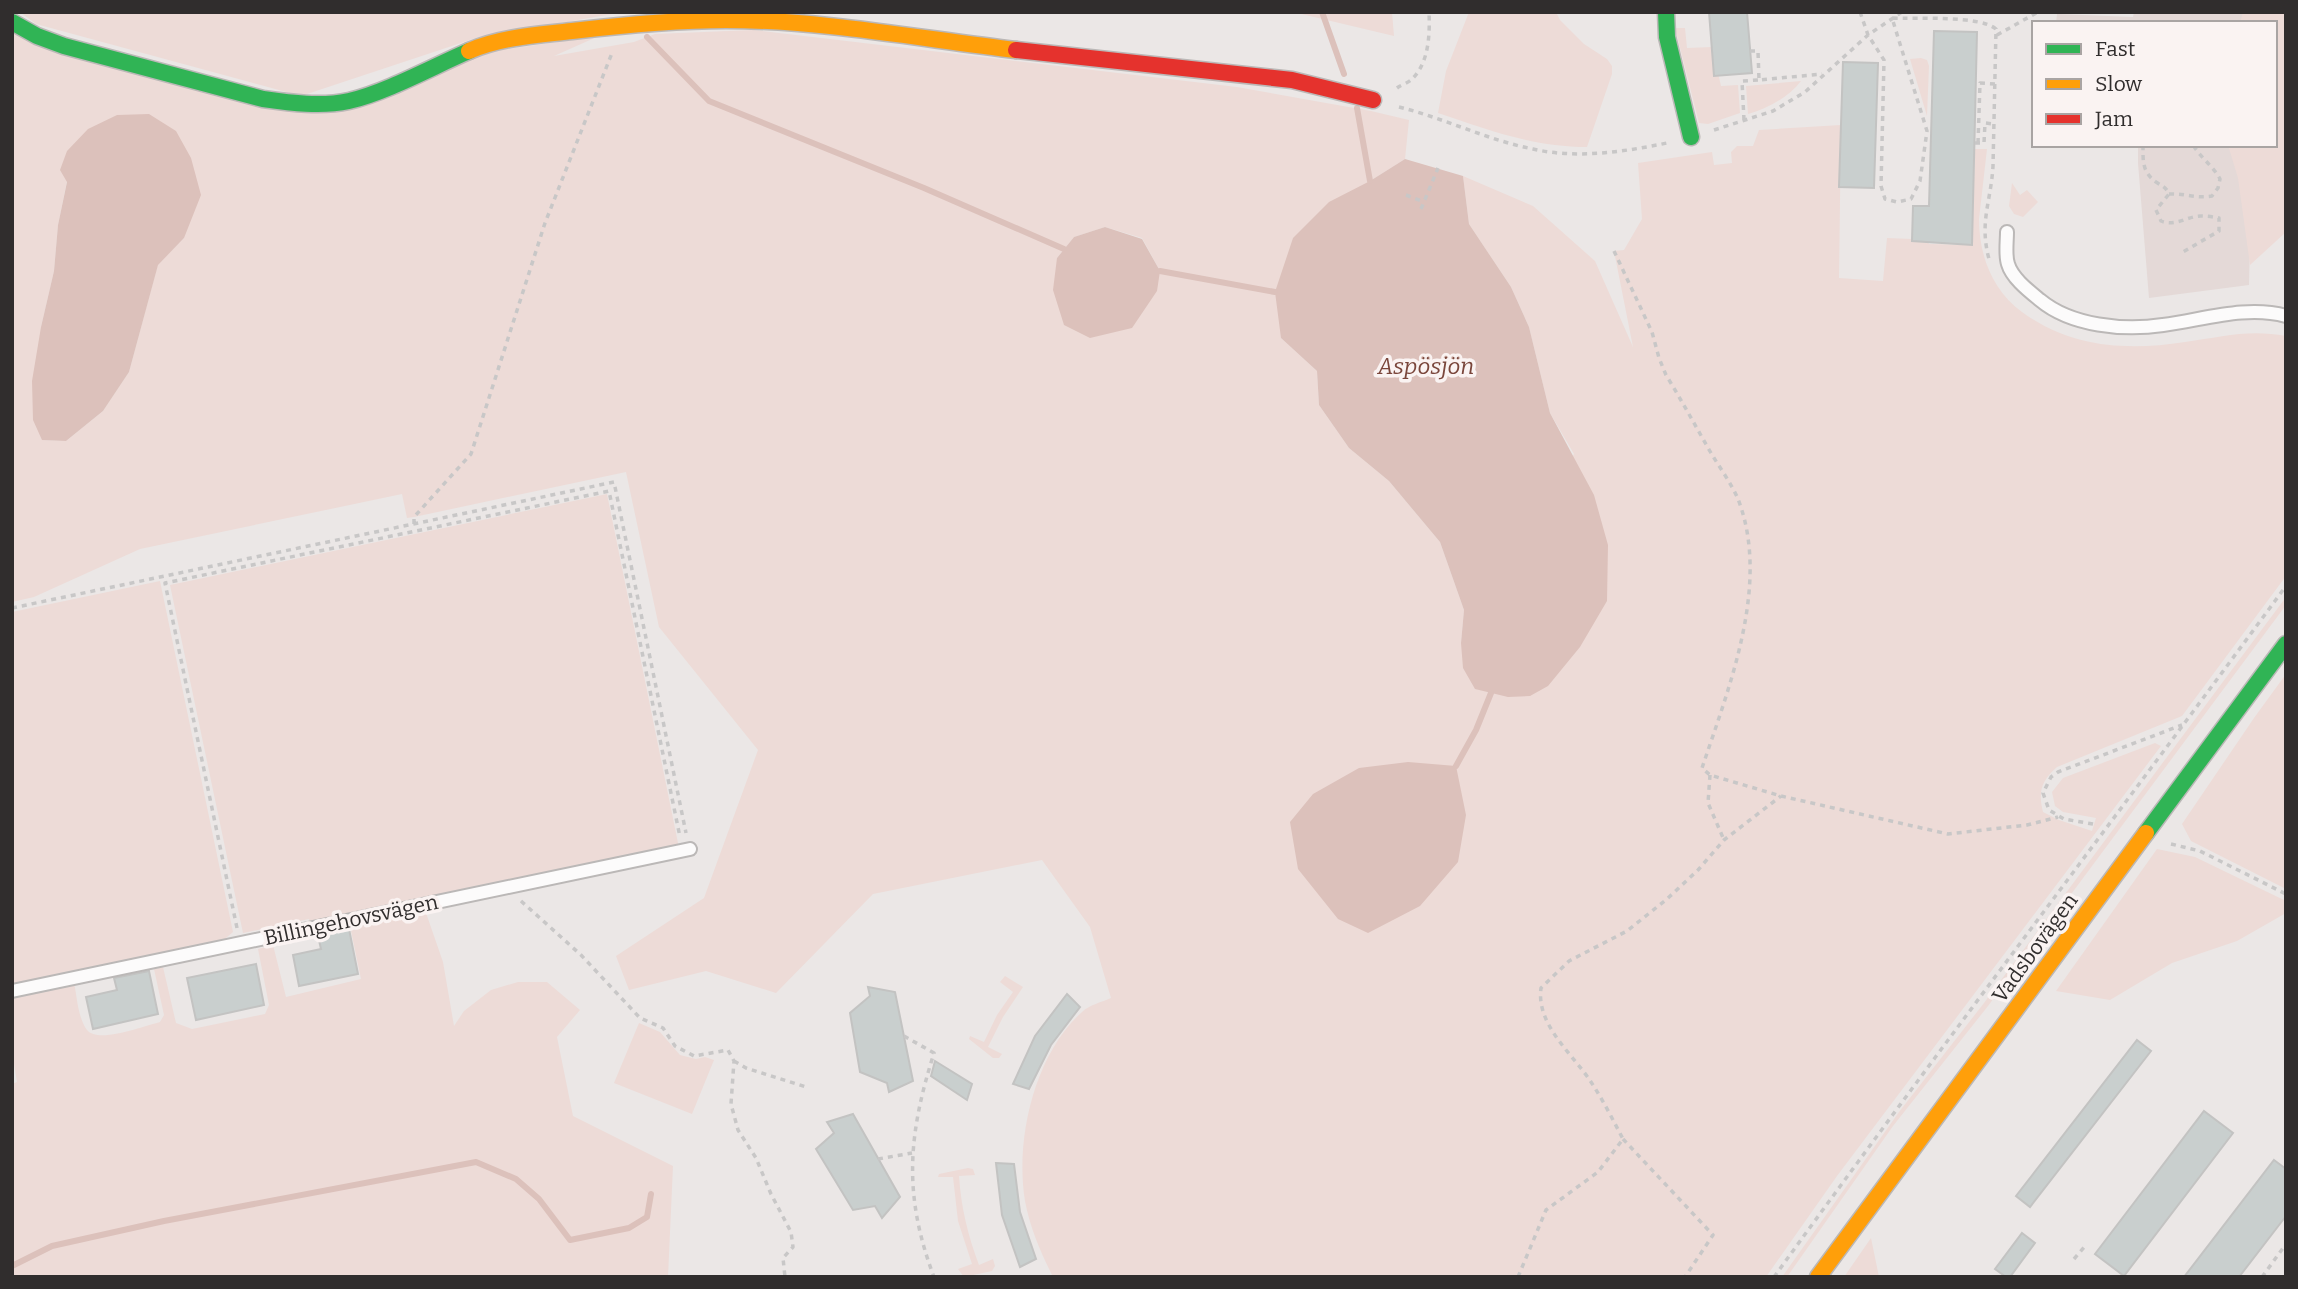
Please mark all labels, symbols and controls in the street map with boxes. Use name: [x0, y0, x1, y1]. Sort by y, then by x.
legend: [2032, 21, 2277, 147]
text: Fast: [2095, 36, 2136, 62]
text: Slow: [2095, 71, 2142, 97]
text: Jam: [2094, 106, 2133, 132]
water label: Aspösjön: [1377, 352, 1474, 380]
street label: Vadsbovägen: [1987, 888, 2083, 1008]
street label: Billingehovsvägen: [262, 889, 440, 951]

